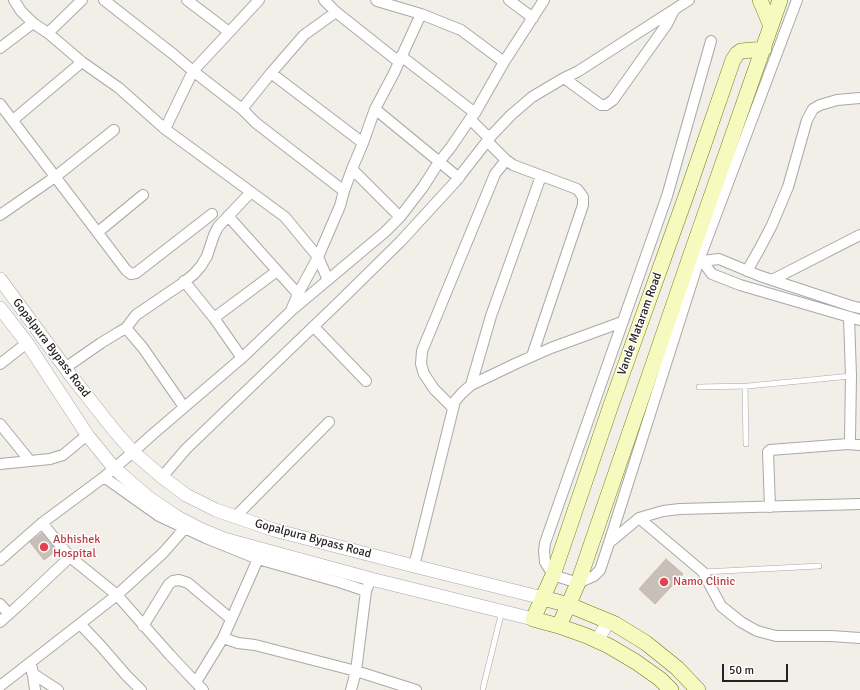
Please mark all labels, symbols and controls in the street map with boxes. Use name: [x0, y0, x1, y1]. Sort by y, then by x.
street label: Vande Mataram Road: [615, 271, 665, 377]
street label: Gopalpura Bypass Road: [9, 296, 93, 400]
street label: Gopalpura Bypass Road: [253, 517, 373, 561]
place label: Abhishek Hospital: [53, 533, 100, 561]
marker: Abhishek Hospital: [38, 541, 50, 553]
place label: Namo Clinic: [673, 575, 735, 589]
marker: Namo Clinic: [658, 576, 670, 588]
scale bar: [724, 656, 790, 682]
text: 50 m: [729, 663, 754, 678]

